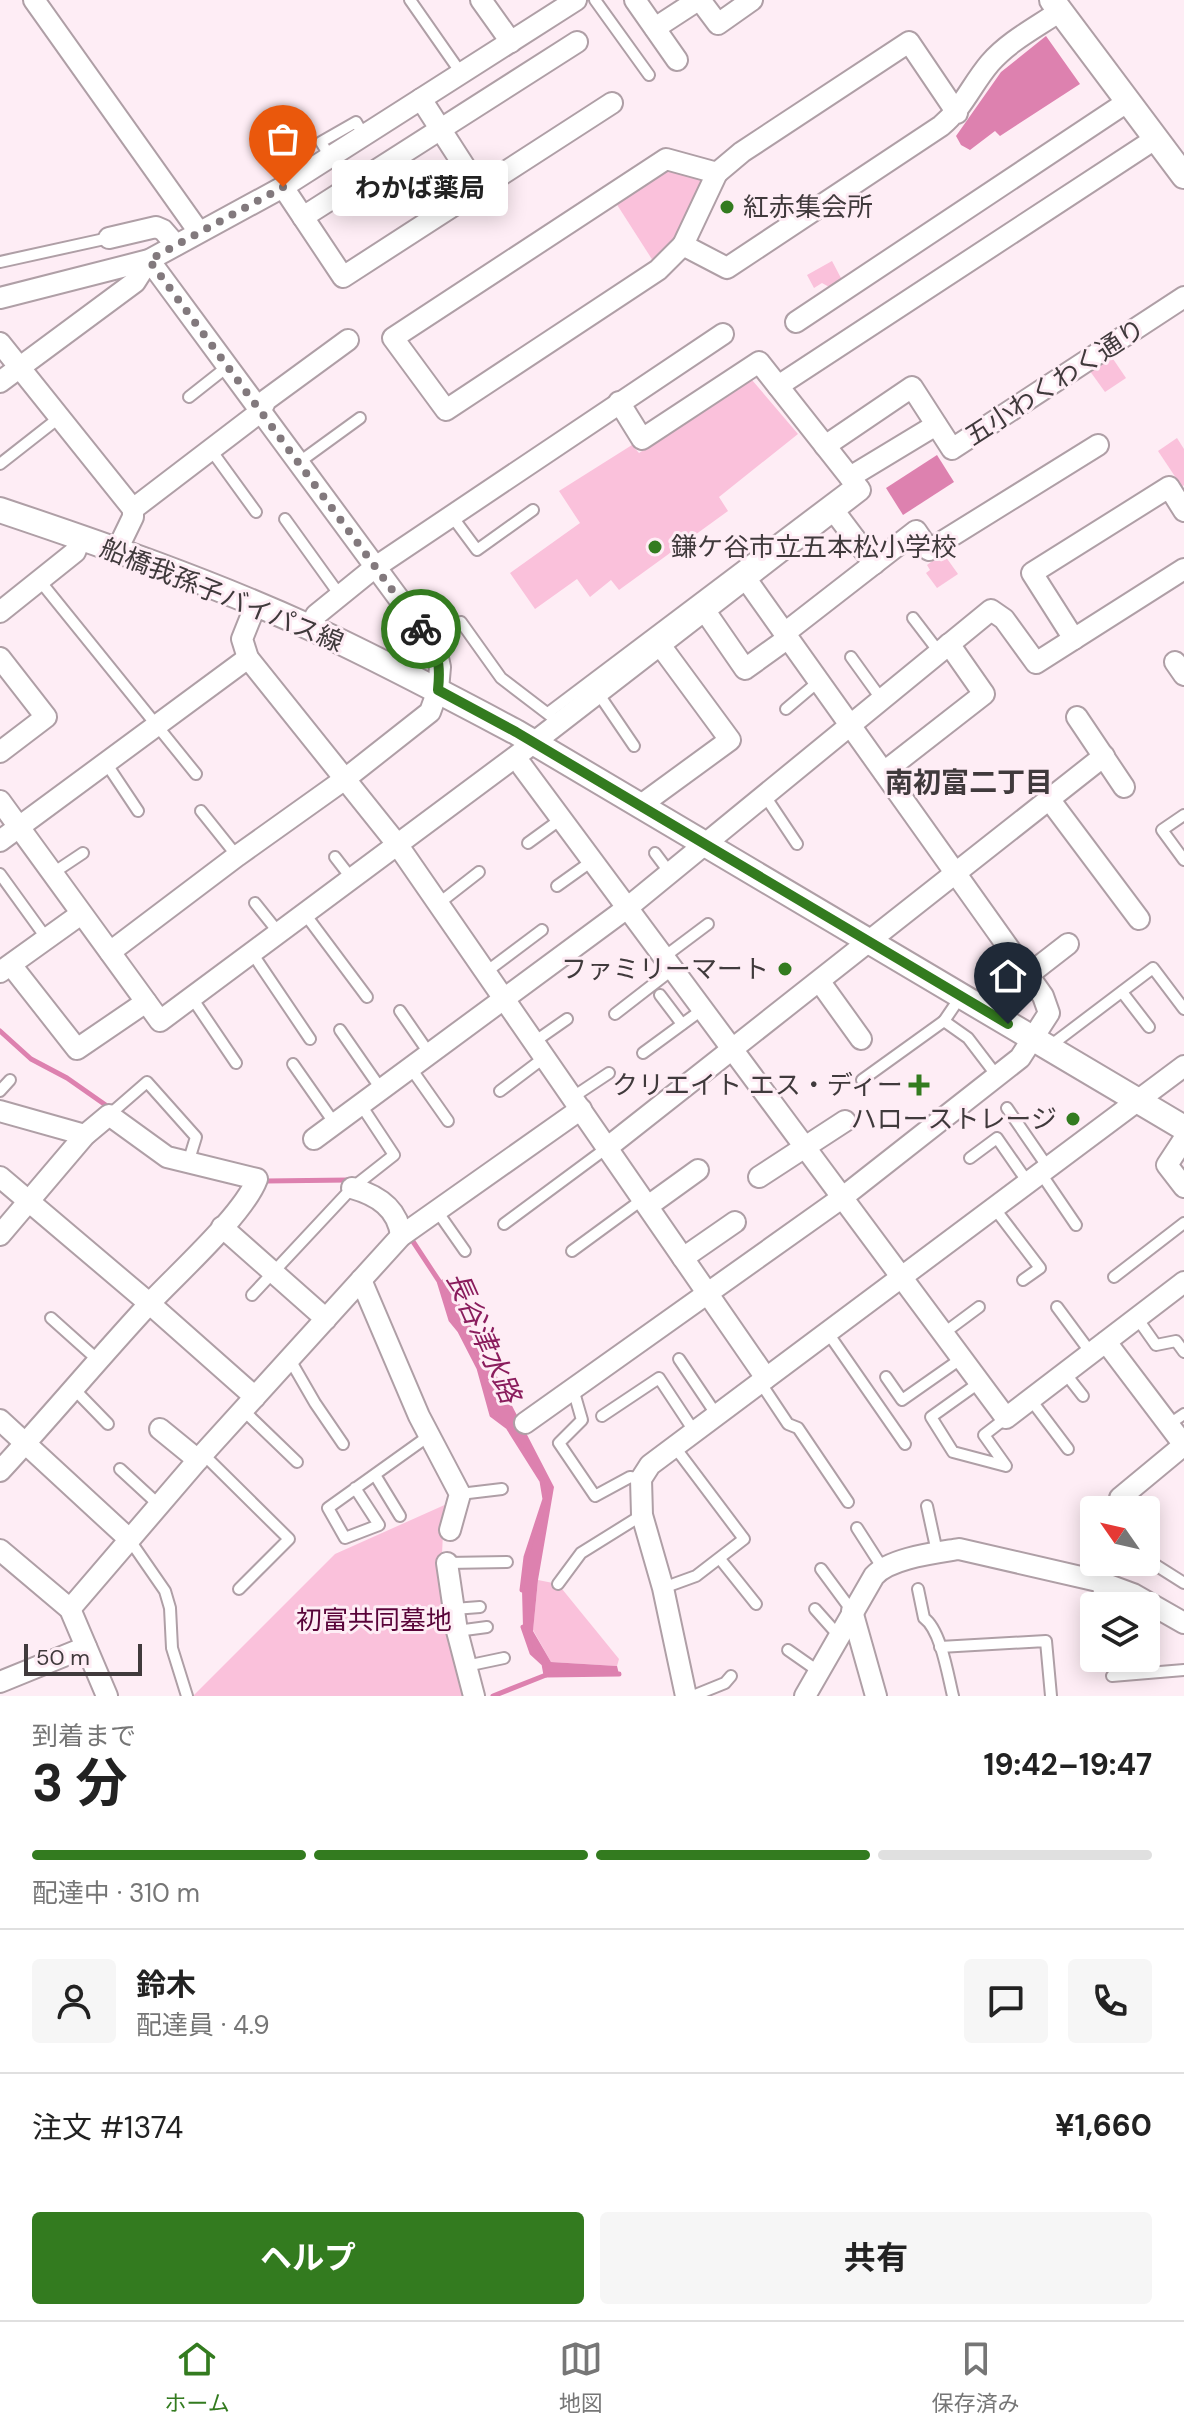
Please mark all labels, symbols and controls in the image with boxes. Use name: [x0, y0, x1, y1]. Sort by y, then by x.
pin: [249, 105, 317, 187]
icon: bag: [261, 117, 305, 161]
callout: わかば薬局: [331, 159, 507, 215]
text: わかば薬局: [355, 171, 485, 205]
place label: 紅赤集会所: [743, 190, 873, 224]
marker: 紅赤集会所: [718, 198, 736, 216]
street label: 五小わくわく通り: [959, 311, 1151, 453]
place label: 鎌ケ谷市立五本松小学校: [671, 530, 957, 564]
street label: 船橋我孫子バイパス線: [95, 531, 349, 659]
marker: 鎌ケ谷市立五本松小学校: [646, 538, 664, 556]
courier: [381, 589, 461, 669]
icon: bike: [399, 607, 443, 651]
district label: 南初富二丁目: [885, 764, 1053, 801]
pin: [974, 942, 1042, 1024]
place label: ファミリーマート: [561, 952, 769, 986]
icon: home: [986, 954, 1030, 998]
marker: ファミリーマート: [776, 960, 794, 978]
place label: クリエイト エス・ディー: [612, 1068, 903, 1102]
marker: クリエイト エス・ディー: [910, 1076, 928, 1094]
place label: ハローストレージ: [851, 1102, 1057, 1136]
marker: ハローストレージ: [1064, 1110, 1082, 1128]
water label: 長谷津水路: [438, 1266, 530, 1410]
north arrow: [1080, 1496, 1160, 1576]
map controls: [1080, 1496, 1160, 1672]
button: layers: [1080, 1592, 1160, 1672]
park label: 初富共同墓地: [296, 1603, 452, 1637]
scale bar: [24, 1640, 142, 1676]
text: 50 m: [36, 1643, 90, 1672]
text: 到着まで: [32, 1719, 136, 1753]
text: 19:42–19:47: [984, 1745, 1152, 1784]
text: 3 分: [32, 1749, 128, 1817]
text: 配達中 · 310 m: [32, 1876, 200, 1910]
button: person: [32, 1959, 116, 2043]
button: chat: [964, 1959, 1048, 2043]
button: phone: [1068, 1959, 1152, 2043]
text: 鈴木: [136, 1965, 196, 2004]
text: 配達員 · 4.9: [136, 2008, 269, 2042]
text: ¥1,660: [1055, 2106, 1152, 2145]
text: 注文 #1374: [32, 2108, 183, 2147]
button: ヘルプ: [32, 2212, 584, 2304]
button: 共有: [600, 2212, 1152, 2304]
tab: ホーム: [164, 2337, 230, 2418]
tab: 地図: [559, 2337, 603, 2418]
tab: 保存済み: [932, 2337, 1020, 2418]

